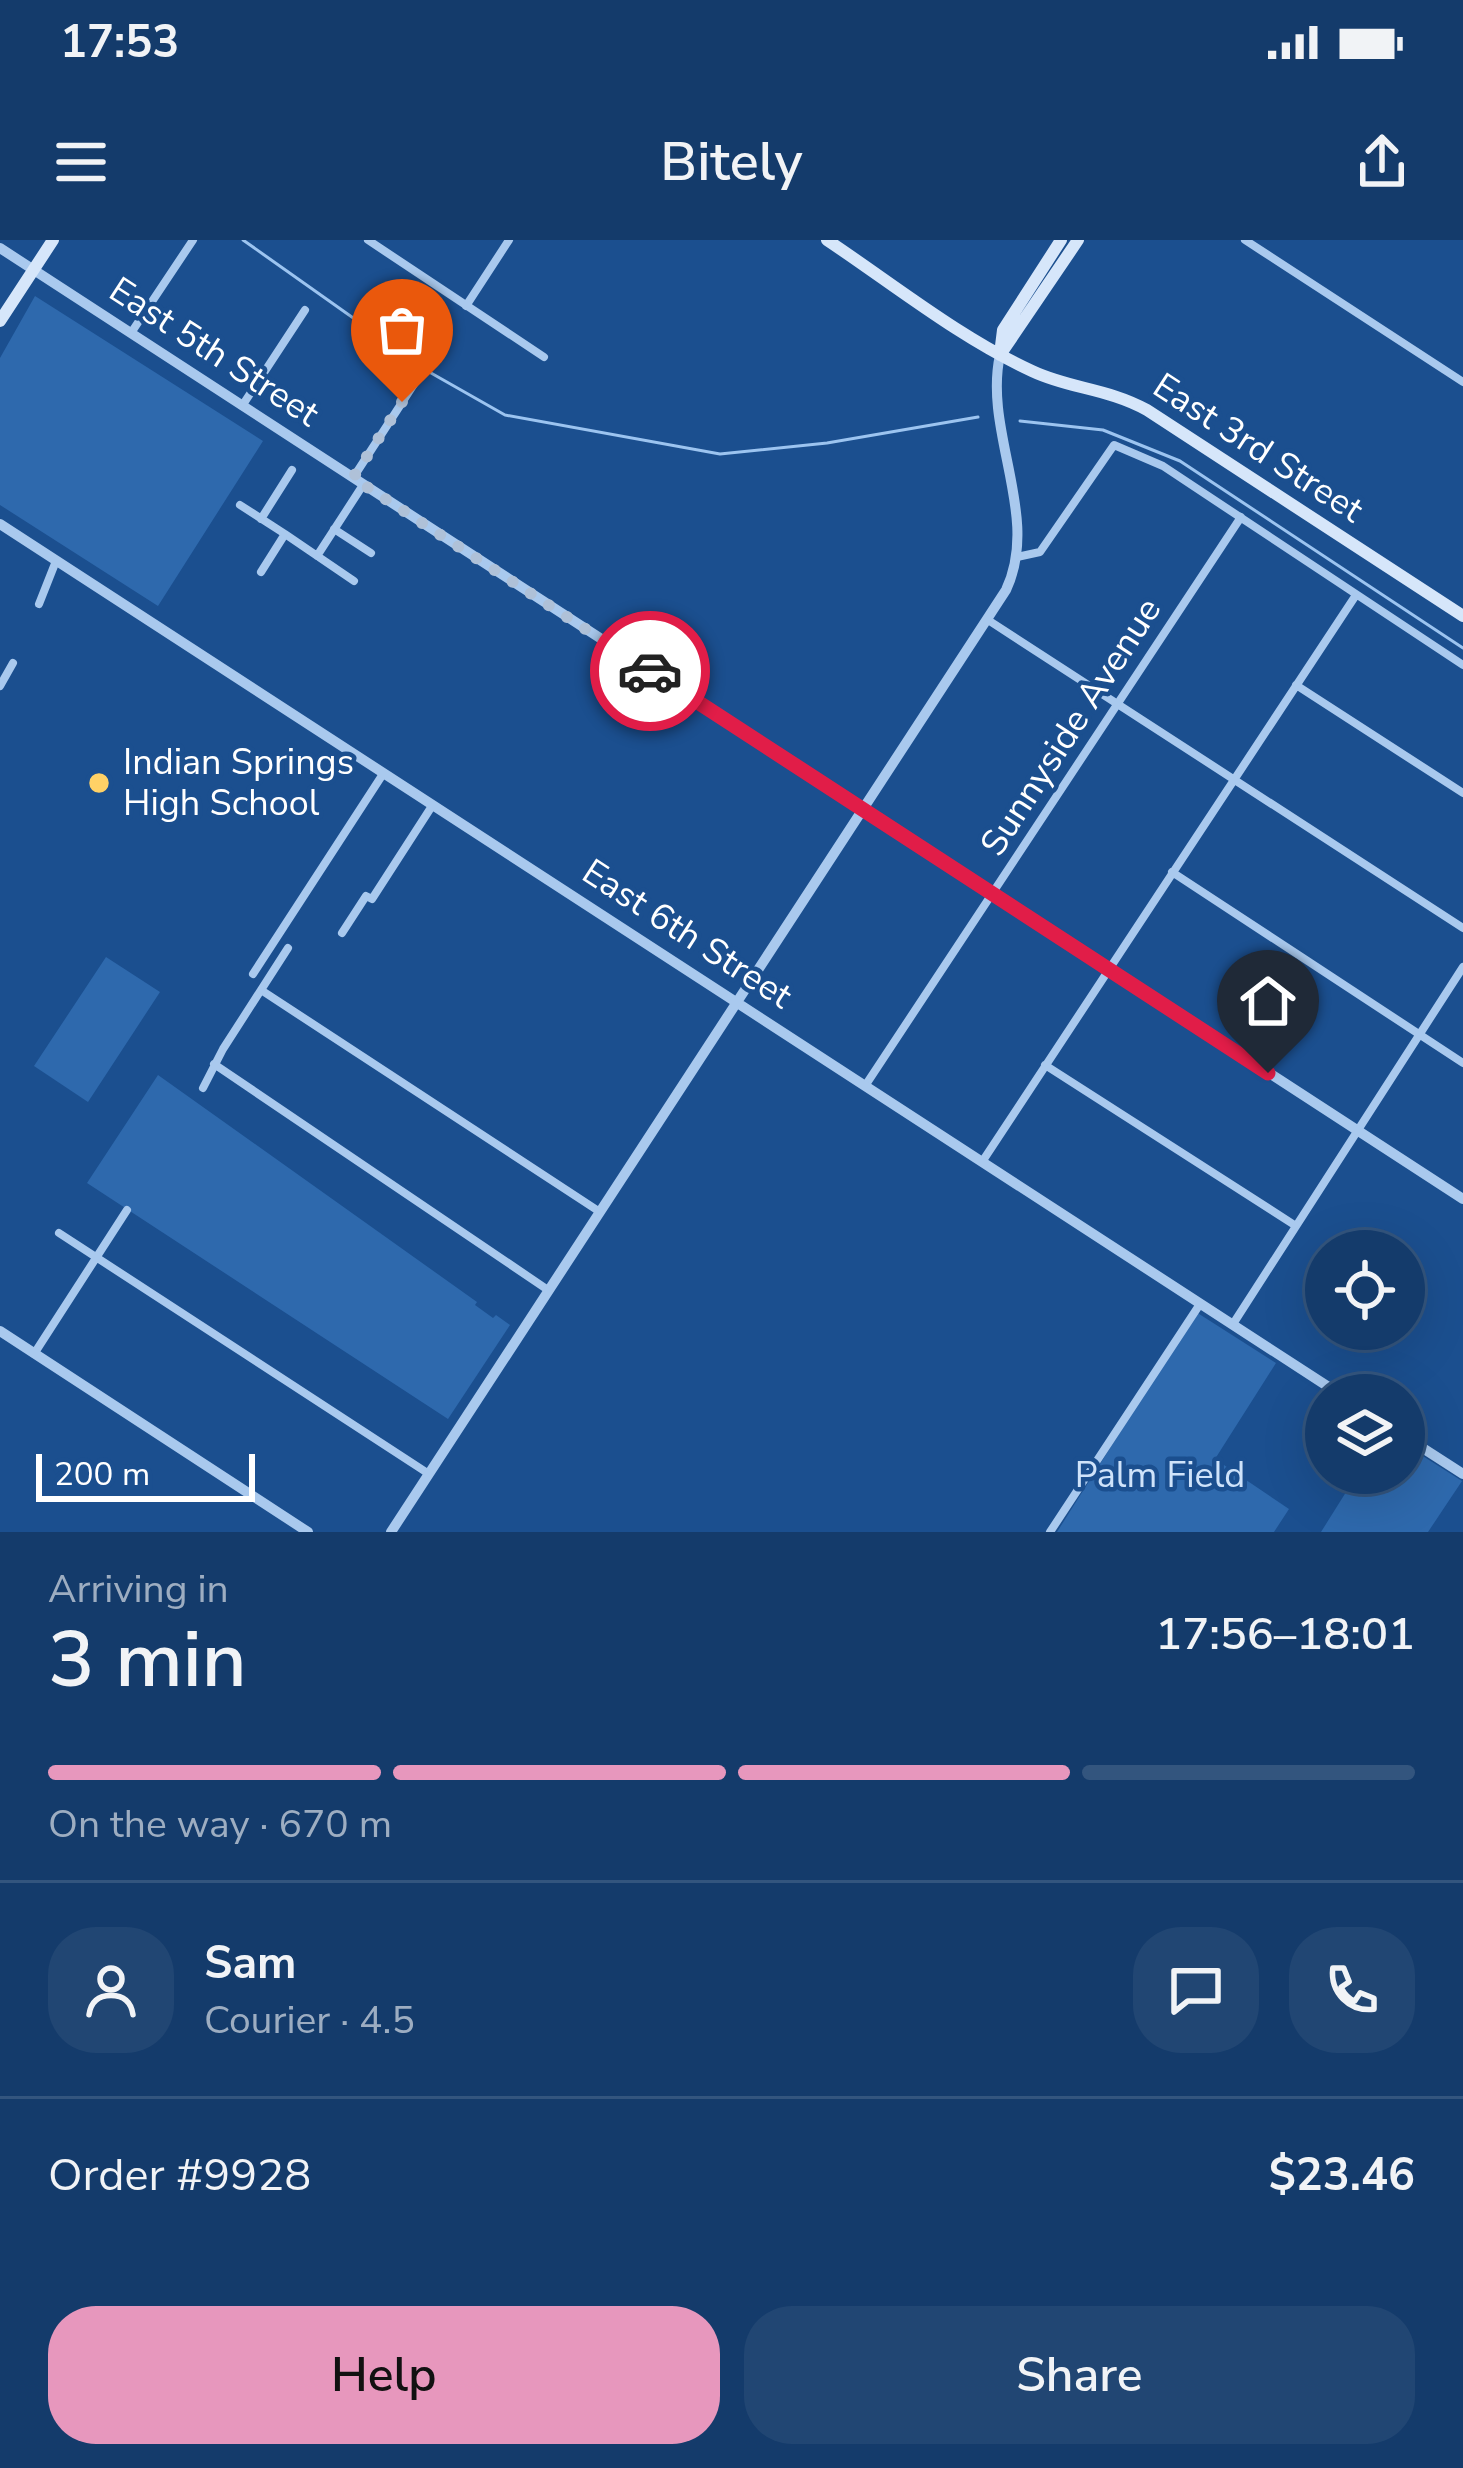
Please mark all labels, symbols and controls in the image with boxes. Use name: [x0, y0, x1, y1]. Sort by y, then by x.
text: 17:53: [60, 12, 179, 73]
text: Bitely: [660, 125, 803, 199]
icon: menu: [48, 129, 114, 195]
icon: share: [1349, 129, 1415, 195]
street label: East 5th Street: [100, 266, 329, 438]
pin: [351, 279, 453, 402]
icon: bag: [369, 297, 435, 363]
street label: East 3rd Street: [1143, 362, 1373, 535]
street label: Sunnyside Avenue: [969, 588, 1173, 866]
courier: [590, 611, 710, 731]
icon: car: [617, 638, 683, 704]
place label: Indian Springs High School: [123, 738, 354, 828]
marker: Indian Springs High School: [86, 770, 112, 796]
street label: East 6th Street: [573, 848, 802, 1020]
pin: [1217, 950, 1319, 1073]
icon: home: [1235, 968, 1301, 1034]
map controls: [1305, 1230, 1425, 1494]
button: locate: [1305, 1230, 1425, 1350]
button: layers: [1305, 1374, 1425, 1494]
scale bar: [36, 1448, 255, 1501]
park label: Palm Field: [1075, 1451, 1245, 1500]
text: 200 m: [54, 1452, 150, 1497]
text: Arriving in: [48, 1563, 229, 1616]
text: 17:56–18:01: [1155, 1604, 1415, 1665]
text: 3 min: [48, 1607, 247, 1714]
text: On the way · 670 m: [48, 1798, 392, 1851]
button: person: [48, 1927, 174, 2053]
button: chat: [1133, 1927, 1259, 2053]
button: phone: [1289, 1927, 1415, 2053]
text: Sam: [204, 1933, 296, 1994]
text: Courier · 4.5: [204, 1994, 415, 2047]
text: Order #9928: [48, 2145, 311, 2206]
text: $23.46: [1269, 2145, 1415, 2206]
button: Help: [48, 2306, 720, 2444]
button: Share: [744, 2306, 1415, 2444]

